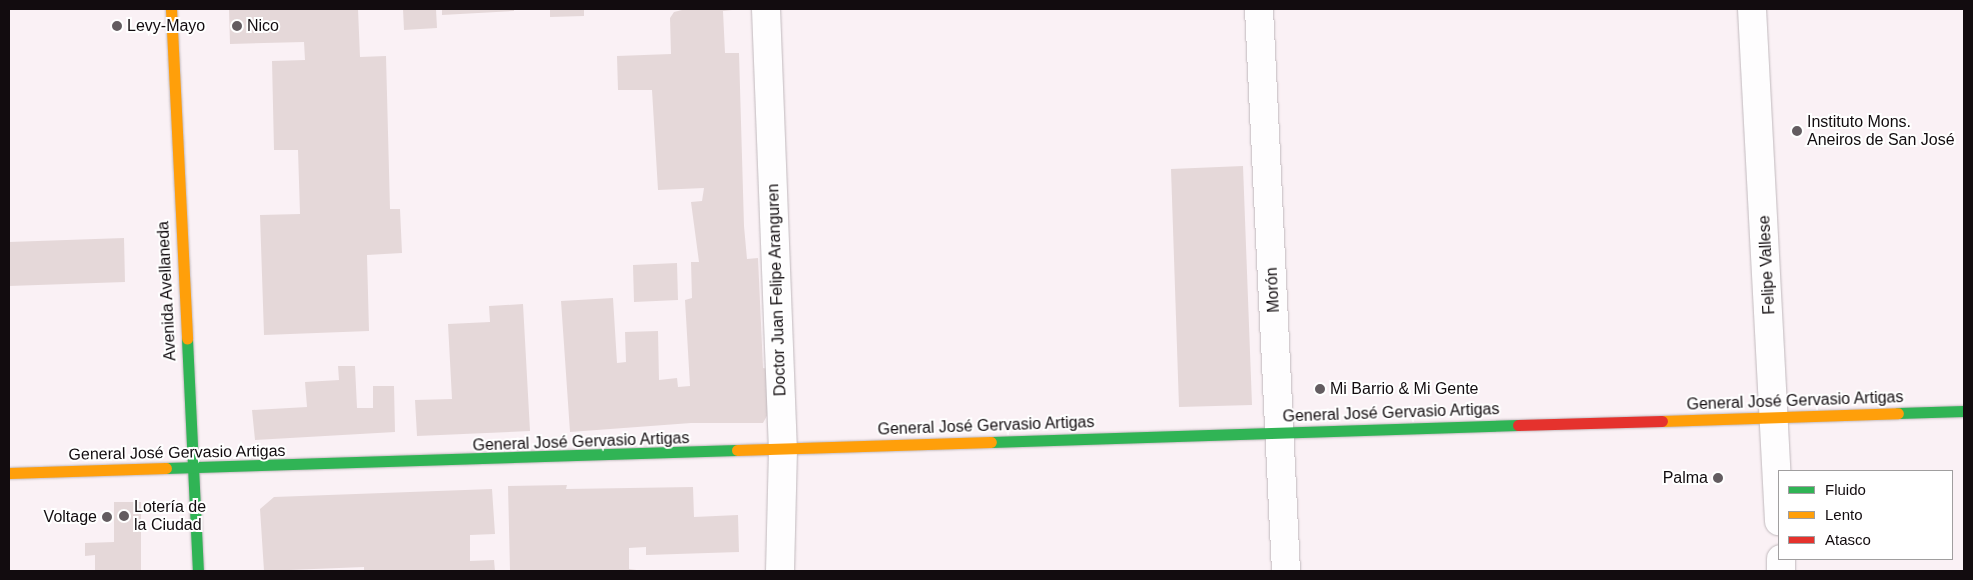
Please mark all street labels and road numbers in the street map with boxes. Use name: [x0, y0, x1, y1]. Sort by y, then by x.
street label: Doctor Juan Felipe Aranguren: [764, 183, 790, 397]
street label: Felipe Vallese: [1755, 215, 1779, 315]
street label: Avenida Avellaneda: [154, 220, 180, 362]
street label: Morón: [1262, 267, 1284, 313]
street label: General José Gervasio Artigas: [1686, 388, 1904, 414]
street label: General José Gervasio Artigas: [1282, 400, 1500, 426]
street label: General José Gervasio Artigas: [877, 413, 1095, 439]
street label: General José Gervasio Artigas: [472, 429, 690, 455]
street label: General José Gervasio Artigas: [68, 442, 286, 464]

